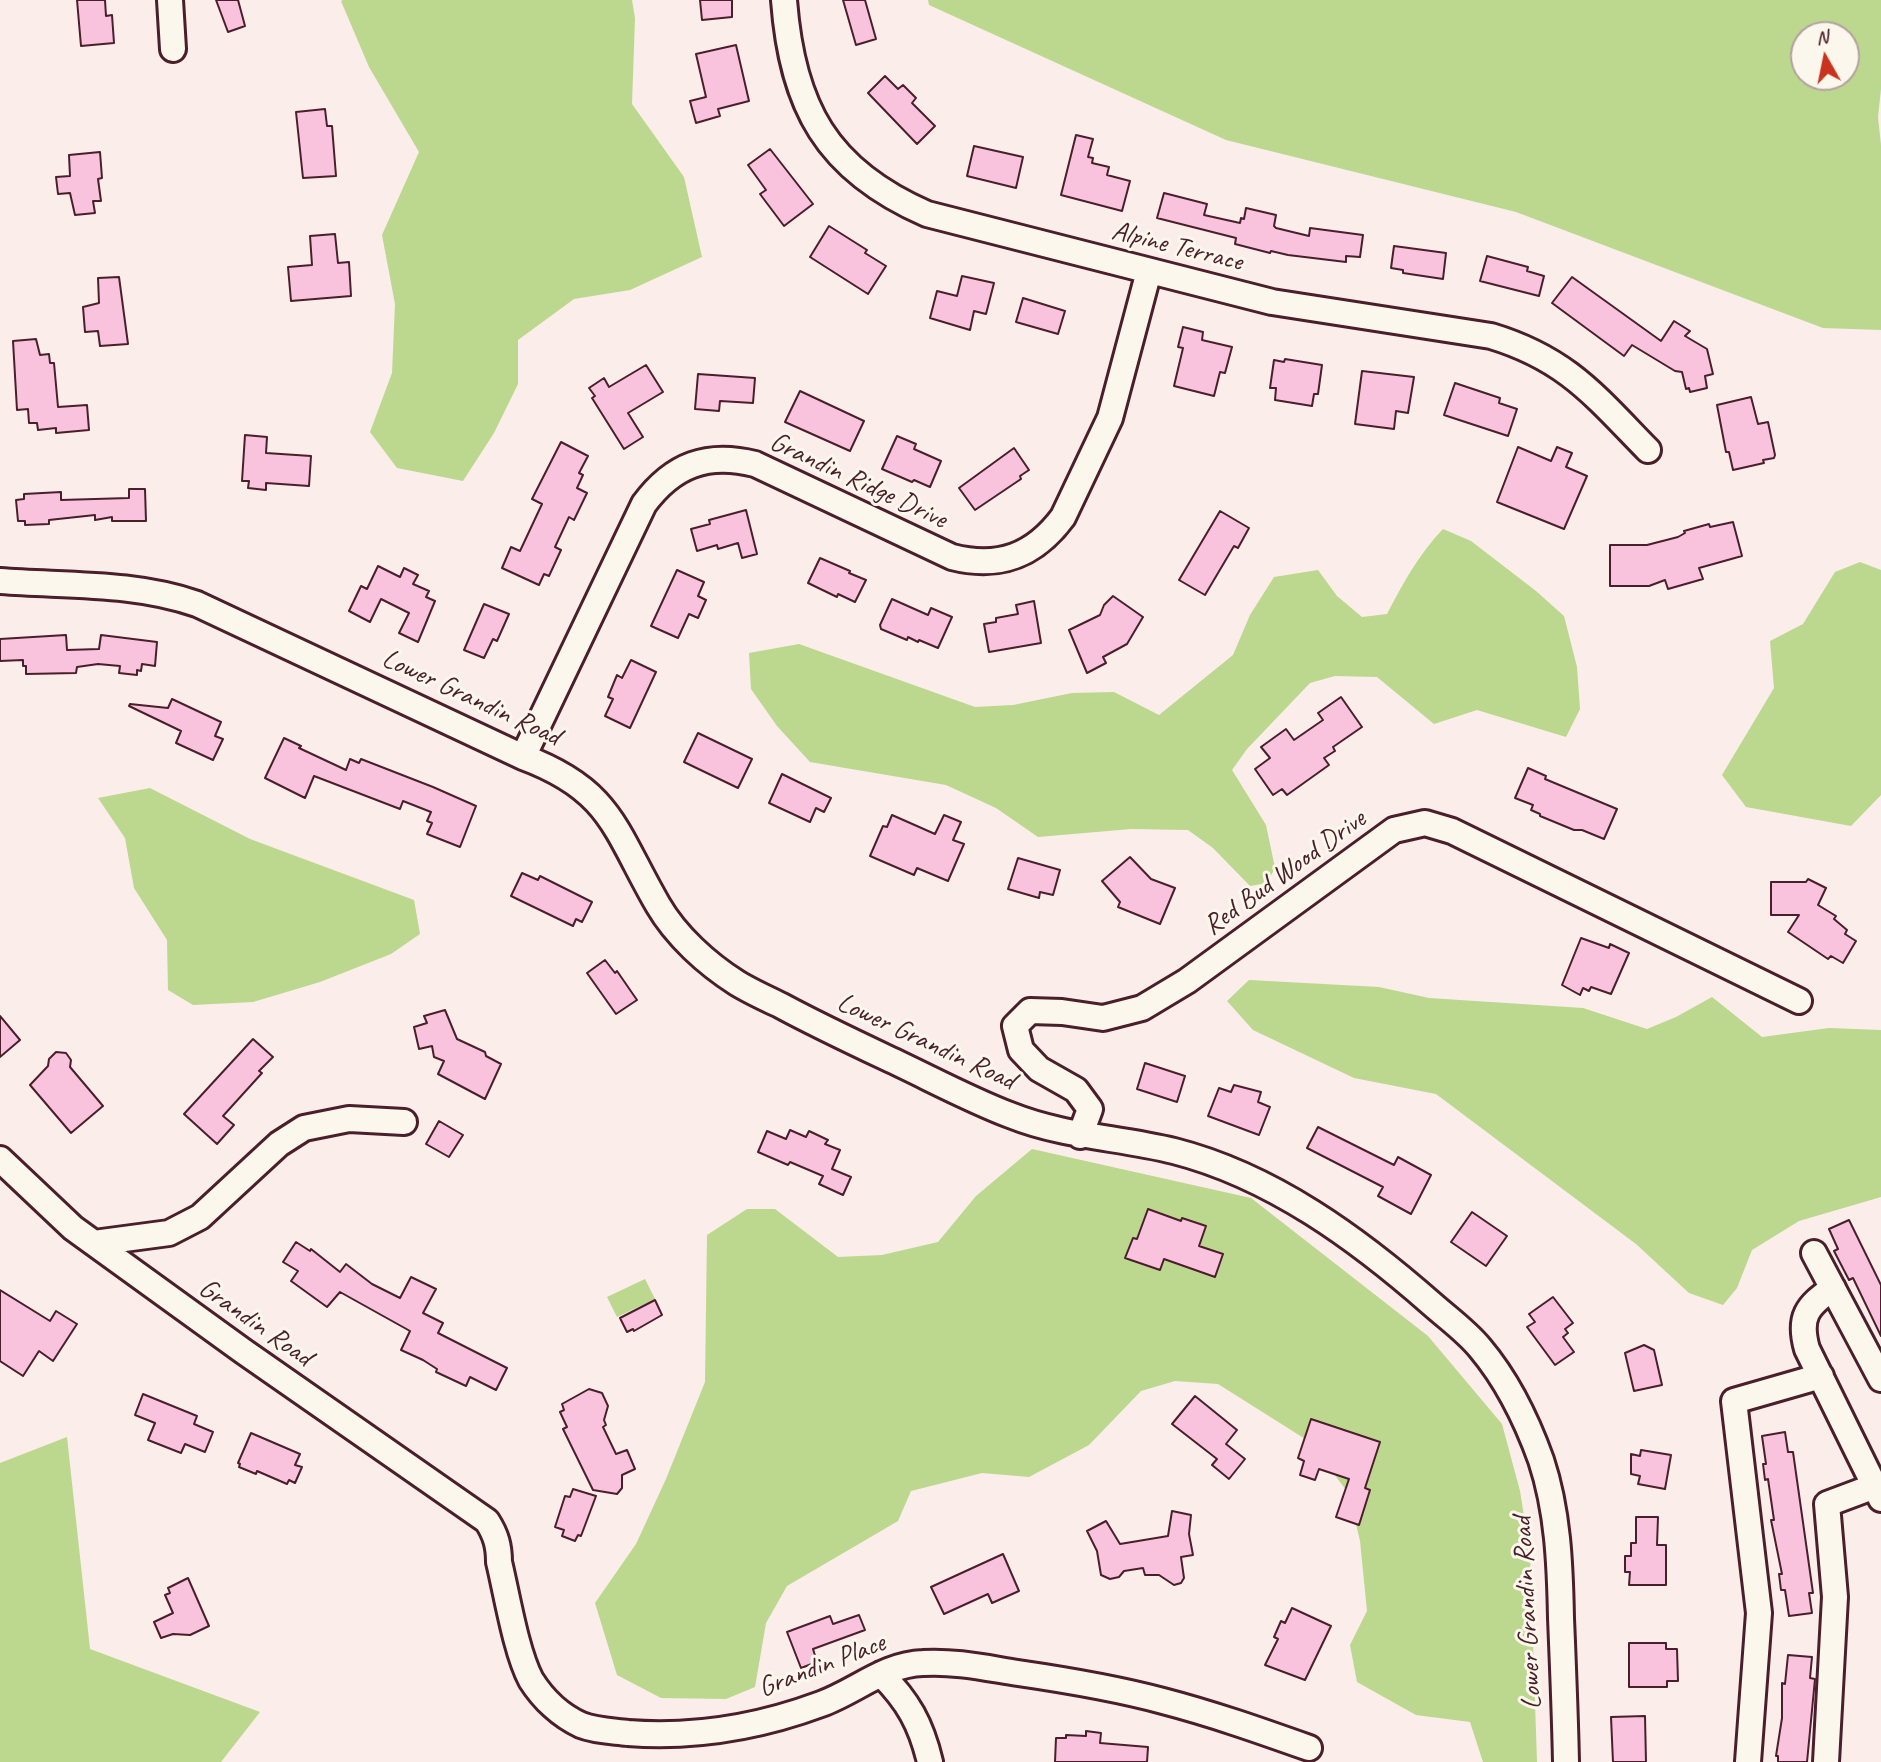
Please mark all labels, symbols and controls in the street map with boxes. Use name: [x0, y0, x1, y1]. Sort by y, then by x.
north arrow: [1790, 21, 1860, 91]
text: N: [1814, 24, 1830, 50]
street label: Alpine Terrace: [1108, 215, 1246, 279]
street label: Grandin Ridge Drive: [764, 425, 952, 537]
street label: Lower Grandin Road: [377, 642, 565, 754]
street label: Red Bud Wood Drive: [1197, 803, 1373, 943]
street label: Lower Grandin Road: [832, 986, 1020, 1098]
street label: Grandin Road: [192, 1272, 318, 1374]
street label: Lower Grandin Road: [1506, 1516, 1550, 1710]
street label: Grandin Place: [754, 1626, 890, 1706]

